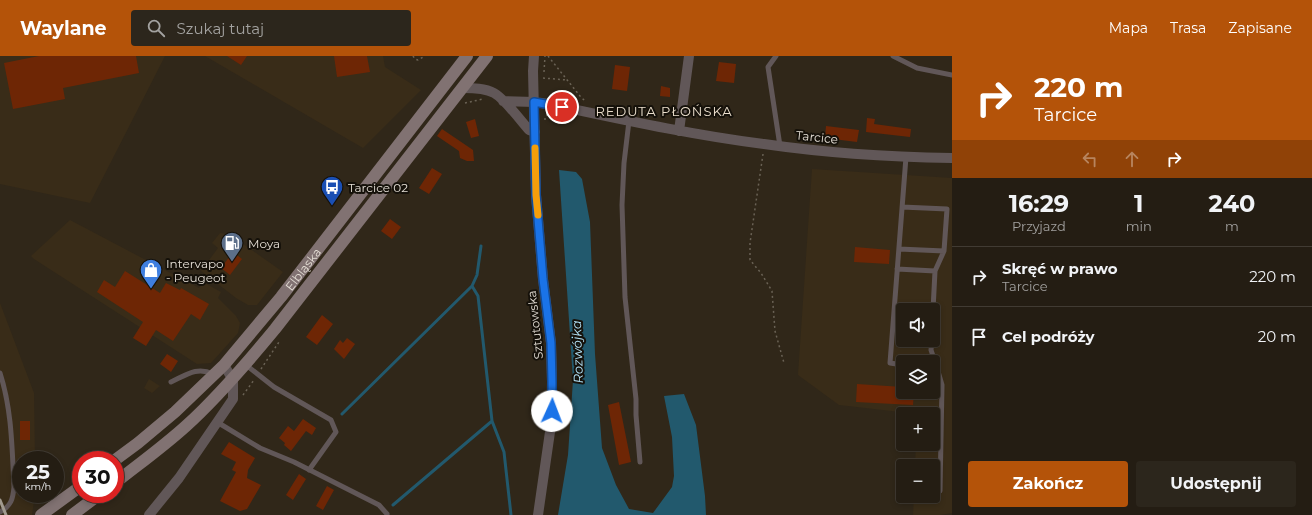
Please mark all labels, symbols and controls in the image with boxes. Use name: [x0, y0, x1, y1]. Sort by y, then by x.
search box: [131, 10, 411, 46]
text: Waylane: [20, 17, 107, 40]
icon: search: [145, 17, 167, 39]
text: Szukaj tutaj: [177, 19, 264, 38]
text: Mapa: [1109, 19, 1148, 37]
text: Trasa: [1170, 19, 1206, 37]
text: Zapisane: [1228, 19, 1292, 37]
text: 220 m: [1034, 70, 1123, 104]
icon: right: [968, 72, 1020, 124]
pin: [545, 90, 579, 124]
icon: arrive: [551, 96, 573, 118]
district label: REDUTA PŁOŃSKA: [595, 103, 733, 119]
text: Tarcice: [1034, 104, 1097, 126]
street label: Tarcice: [795, 127, 839, 147]
icon: left: [1079, 148, 1101, 170]
icon: ahead: [1121, 148, 1143, 170]
icon: right: [1163, 148, 1185, 170]
bus stop icon: Tarcice 02: [319, 174, 345, 207]
place label: Tarcice 02: [348, 180, 408, 195]
text: 16:29: [1009, 189, 1069, 218]
text: 1: [1134, 189, 1144, 218]
text: 240: [1209, 189, 1255, 218]
text: Przyjazd: [1012, 218, 1066, 234]
text: min: [1126, 218, 1152, 234]
text: m: [1225, 218, 1239, 234]
fuel station icon: Moya: [219, 230, 245, 263]
place label: Moya: [248, 236, 280, 251]
street label: Elbląska: [282, 245, 324, 293]
place label: Intervapo - Peugeot: [166, 256, 225, 285]
shop icon: Intervapo - Peugeot: [138, 257, 164, 290]
text: Skręć w prawo: [1002, 259, 1118, 278]
icon: right: [968, 266, 990, 288]
text: 220 m: [1249, 267, 1296, 286]
text: Tarcice: [1002, 278, 1048, 294]
street label: Sztutowska: [524, 290, 546, 360]
map controls: [896, 303, 940, 503]
button: sound: [896, 303, 940, 347]
water label: Rozwójka: [568, 320, 586, 384]
icon: arrive: [968, 326, 990, 348]
text: Cel podróży: [1002, 327, 1094, 346]
text: 20 m: [1258, 327, 1296, 346]
button: layers: [896, 355, 940, 399]
position arrow: [531, 390, 573, 432]
button: +: [896, 407, 940, 451]
speed limit sign: 30: [72, 451, 124, 503]
button: −: [896, 459, 940, 503]
text: 25: [26, 460, 50, 484]
button: Zakończ: [968, 461, 1128, 507]
button: Udostępnij: [1136, 461, 1296, 507]
text: km/h: [25, 480, 51, 493]

